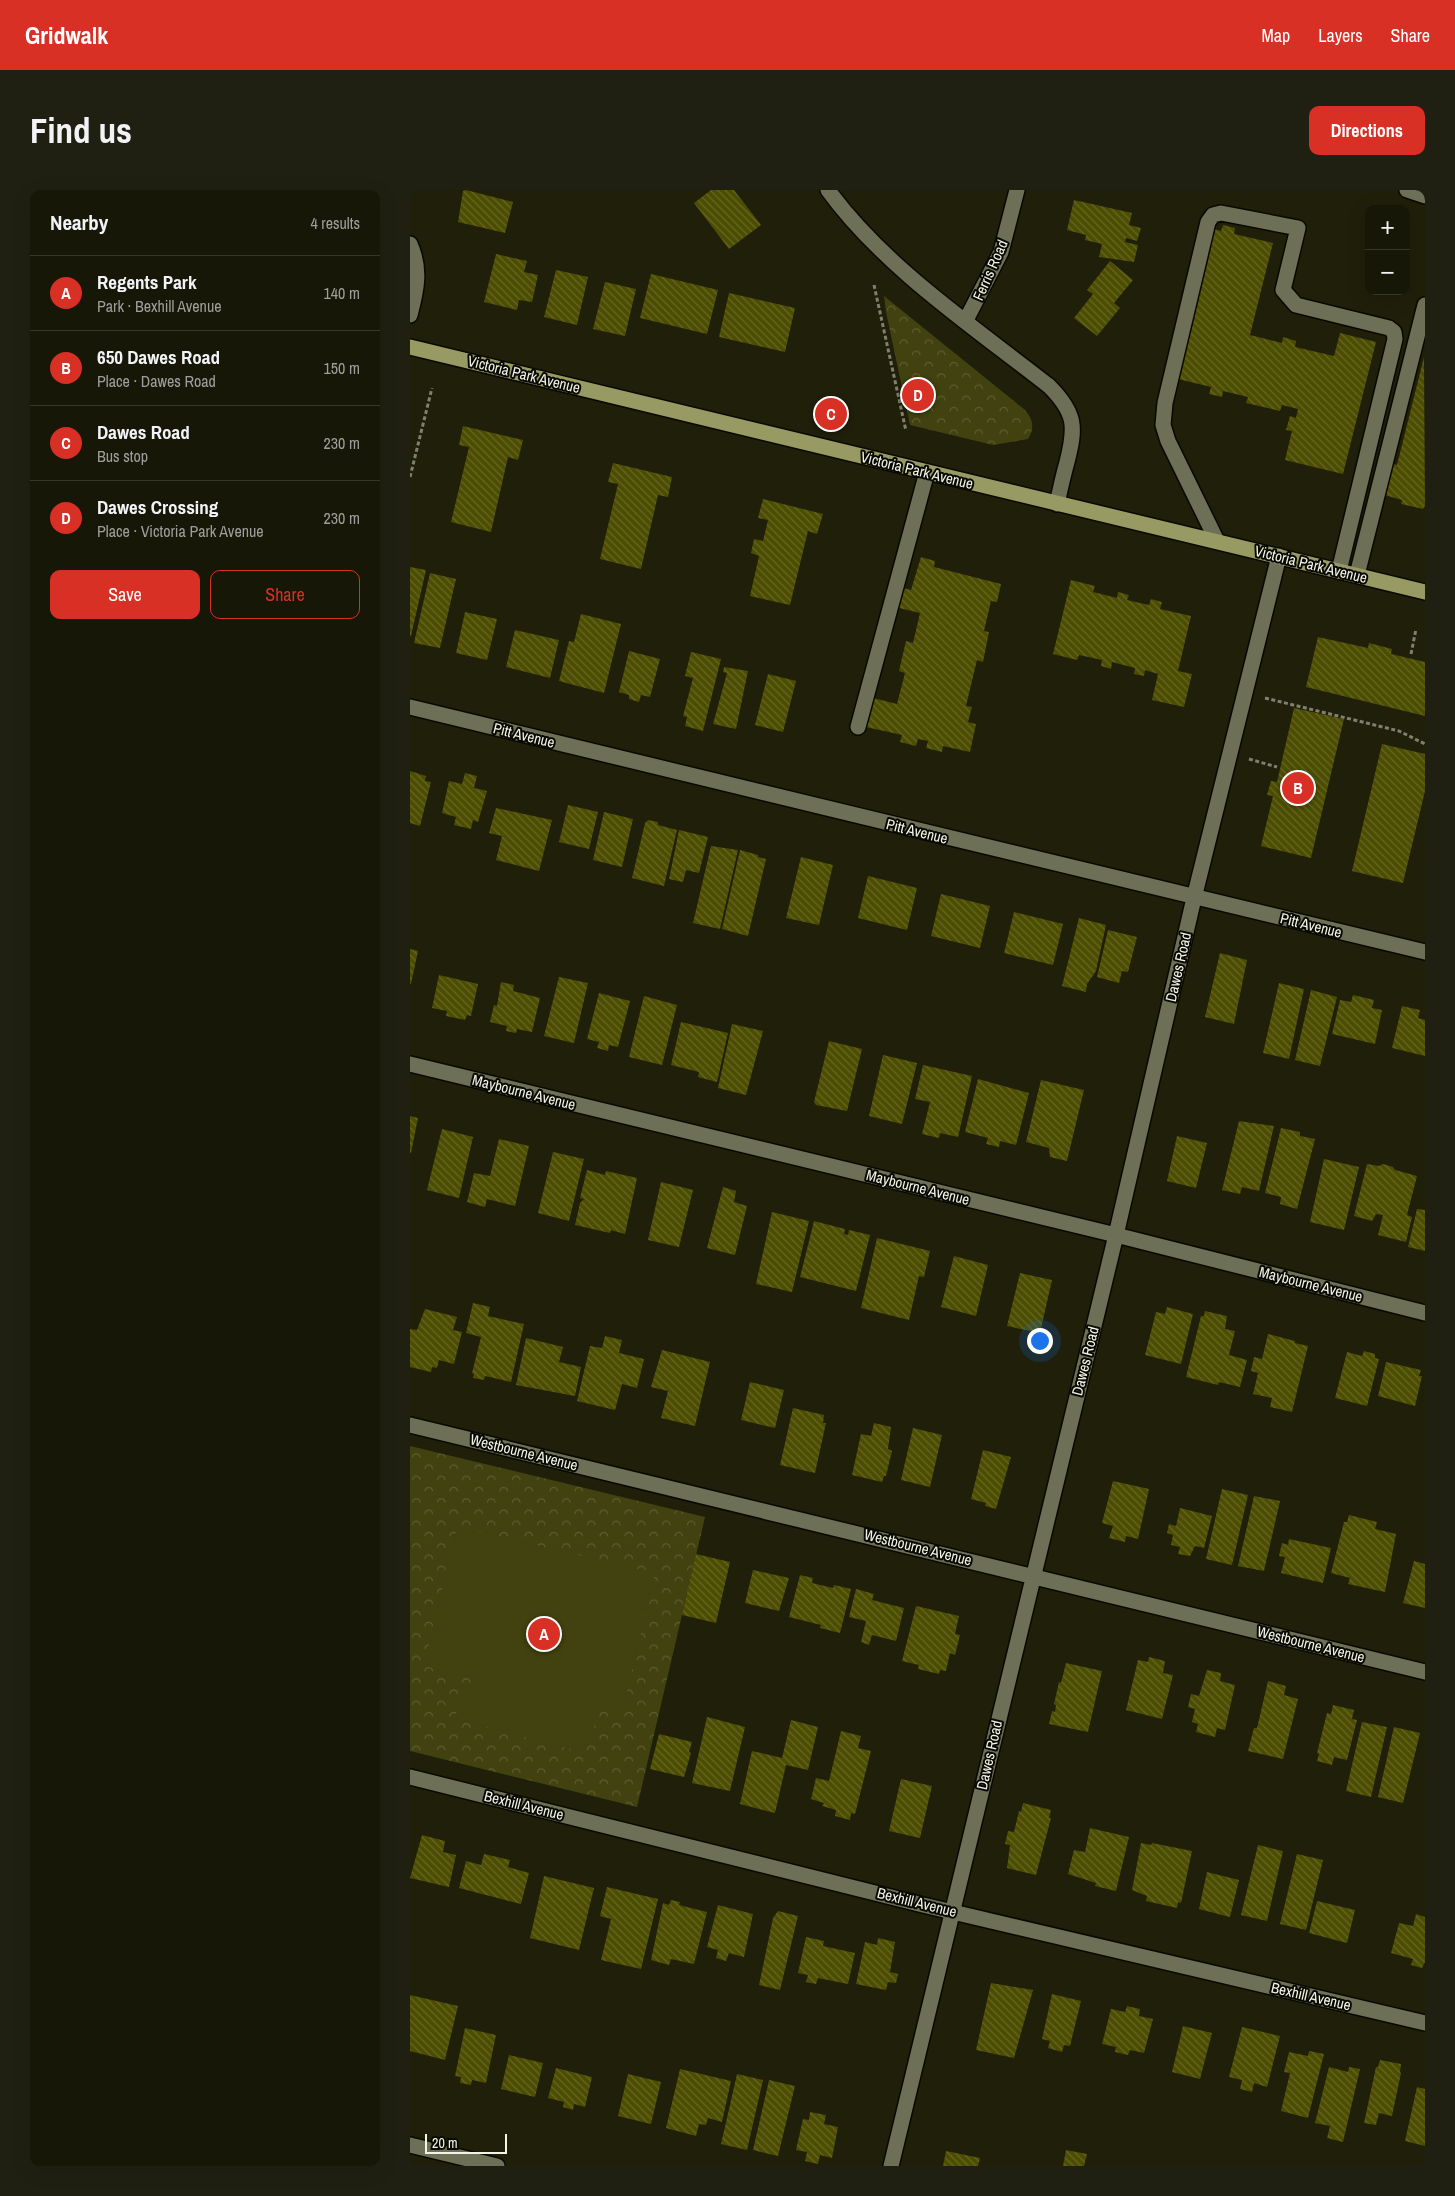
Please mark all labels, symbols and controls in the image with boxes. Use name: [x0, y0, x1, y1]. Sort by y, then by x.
text: Gridwalk: [25, 19, 108, 51]
text: Map: [1262, 23, 1290, 48]
text: Layers: [1318, 23, 1363, 48]
text: Share: [1391, 23, 1430, 48]
button: Directions: [1309, 106, 1425, 155]
text: Find us: [30, 107, 132, 154]
map controls: [1365, 205, 1410, 295]
button: +: [1365, 205, 1410, 250]
text: Nearby: [50, 208, 108, 237]
text: 4 results: [310, 212, 360, 234]
street label: Ferris Road: [967, 236, 1013, 304]
button: −: [1365, 250, 1410, 295]
text: Regents Park: [97, 269, 197, 295]
text: A: [61, 282, 71, 304]
text: 140 m: [324, 282, 360, 304]
text: Park · Bexhill Avenue: [97, 295, 222, 317]
text: 650 Dawes Road: [97, 344, 220, 370]
street label: Victoria Park Avenue: [466, 350, 583, 398]
text: B: [61, 357, 71, 379]
text: 150 m: [324, 357, 360, 379]
text: Place · Dawes Road: [97, 370, 216, 392]
pin: D: [902, 376, 934, 414]
pin: C: [815, 395, 847, 433]
text: Dawes Road: [97, 419, 190, 445]
text: C: [61, 432, 71, 454]
text: 230 m: [324, 432, 360, 454]
text: Bus stop: [97, 445, 148, 467]
street label: Victoria Park Avenue: [859, 446, 976, 494]
text: Dawes Crossing: [97, 494, 218, 520]
text: D: [61, 507, 71, 529]
text: 230 m: [324, 507, 360, 529]
text: Place · Victoria Park Avenue: [97, 520, 264, 542]
street label: Victoria Park Avenue: [1253, 540, 1370, 588]
button: Save: [50, 570, 200, 619]
button: Share: [210, 570, 360, 619]
street label: Pitt Avenue: [491, 717, 557, 753]
pin: B: [1282, 769, 1314, 807]
street label: Pitt Avenue: [884, 813, 950, 849]
street label: Pitt Avenue: [1278, 907, 1344, 943]
street label: Dawes Road: [1160, 930, 1196, 1004]
street label: Maybourne Avenue: [470, 1069, 578, 1115]
street label: Maybourne Avenue: [864, 1164, 972, 1210]
street label: Maybourne Avenue: [1257, 1261, 1365, 1307]
street label: Dawes Road: [1066, 1324, 1104, 1398]
your location: [1027, 1328, 1053, 1354]
street label: Westbourne Avenue: [468, 1428, 580, 1476]
street label: Westbourne Avenue: [862, 1523, 974, 1571]
pin: A: [528, 1615, 560, 1653]
street label: Westbourne Avenue: [1255, 1620, 1367, 1668]
street label: Dawes Road: [971, 1718, 1007, 1792]
street label: Bexhill Avenue: [482, 1785, 566, 1825]
street label: Bexhill Avenue: [875, 1882, 959, 1922]
street label: Bexhill Avenue: [1269, 1977, 1353, 2015]
scale bar: [425, 2131, 508, 2154]
text: 20 m: [432, 2134, 458, 2152]

